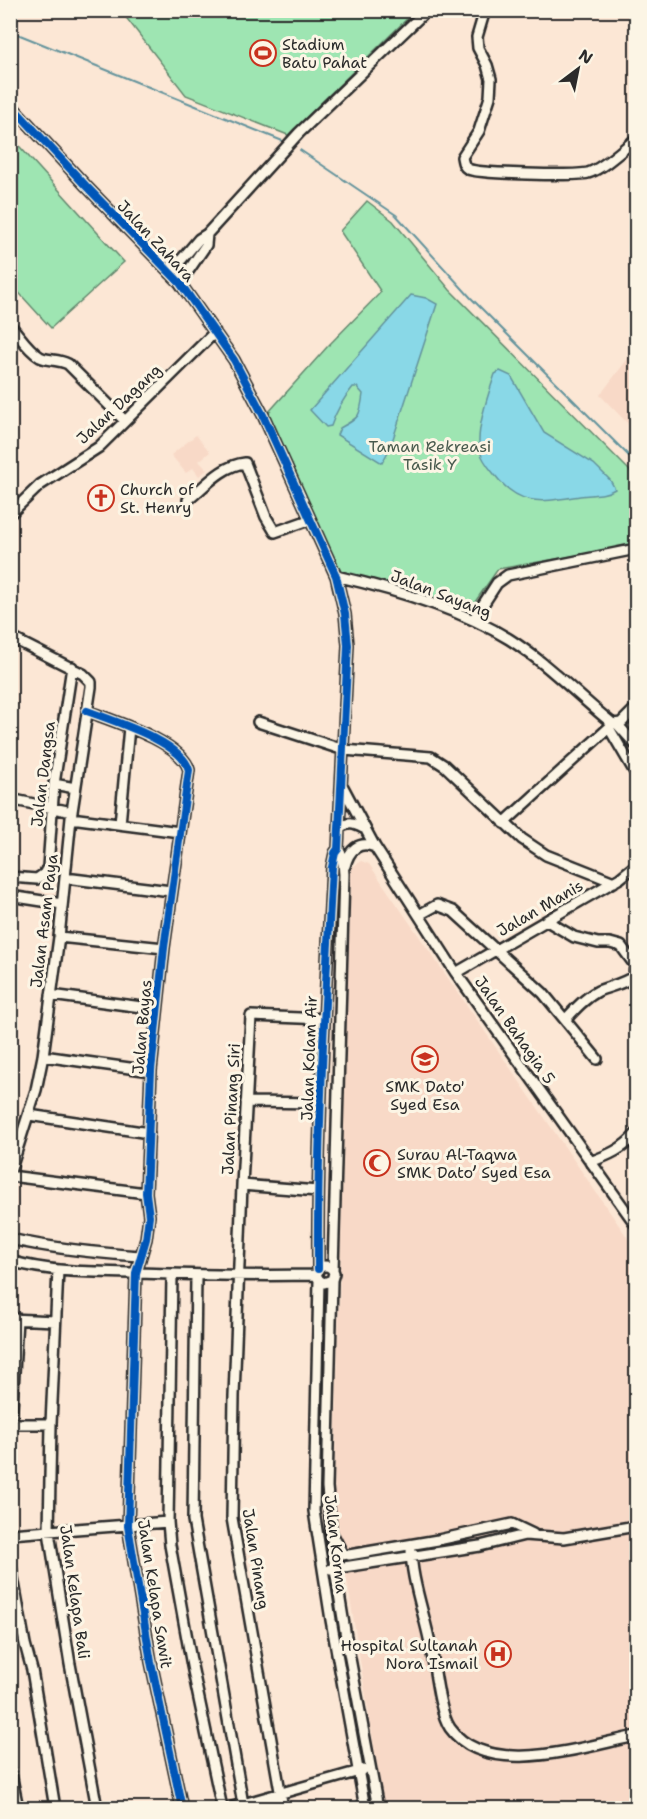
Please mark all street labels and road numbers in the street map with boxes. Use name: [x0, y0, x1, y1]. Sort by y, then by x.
street label: Jalan Zahara: [113, 196, 199, 286]
street label: Jalan Dagang: [72, 359, 166, 449]
street label: Jalan Sayang: [388, 565, 494, 623]
street label: Jalan Dangsa: [26, 720, 60, 828]
street label: Jalan Asam Paya: [25, 853, 63, 989]
street label: Jalan Manis: [493, 875, 587, 941]
street label: Jalan Bahagia 5: [470, 972, 560, 1088]
street label: Jalan Bayas: [127, 979, 157, 1075]
street label: Jalan Kolam Air: [296, 995, 322, 1121]
street label: Jalan Pinang Siri: [217, 1042, 245, 1176]
street label: Jalan Korma: [320, 1494, 352, 1595]
street label: Jalan Pinang: [238, 1507, 274, 1611]
street label: Jalan Kelapa Sawit: [133, 1518, 177, 1670]
street label: Jalan Kelapa Bali: [55, 1523, 95, 1661]

